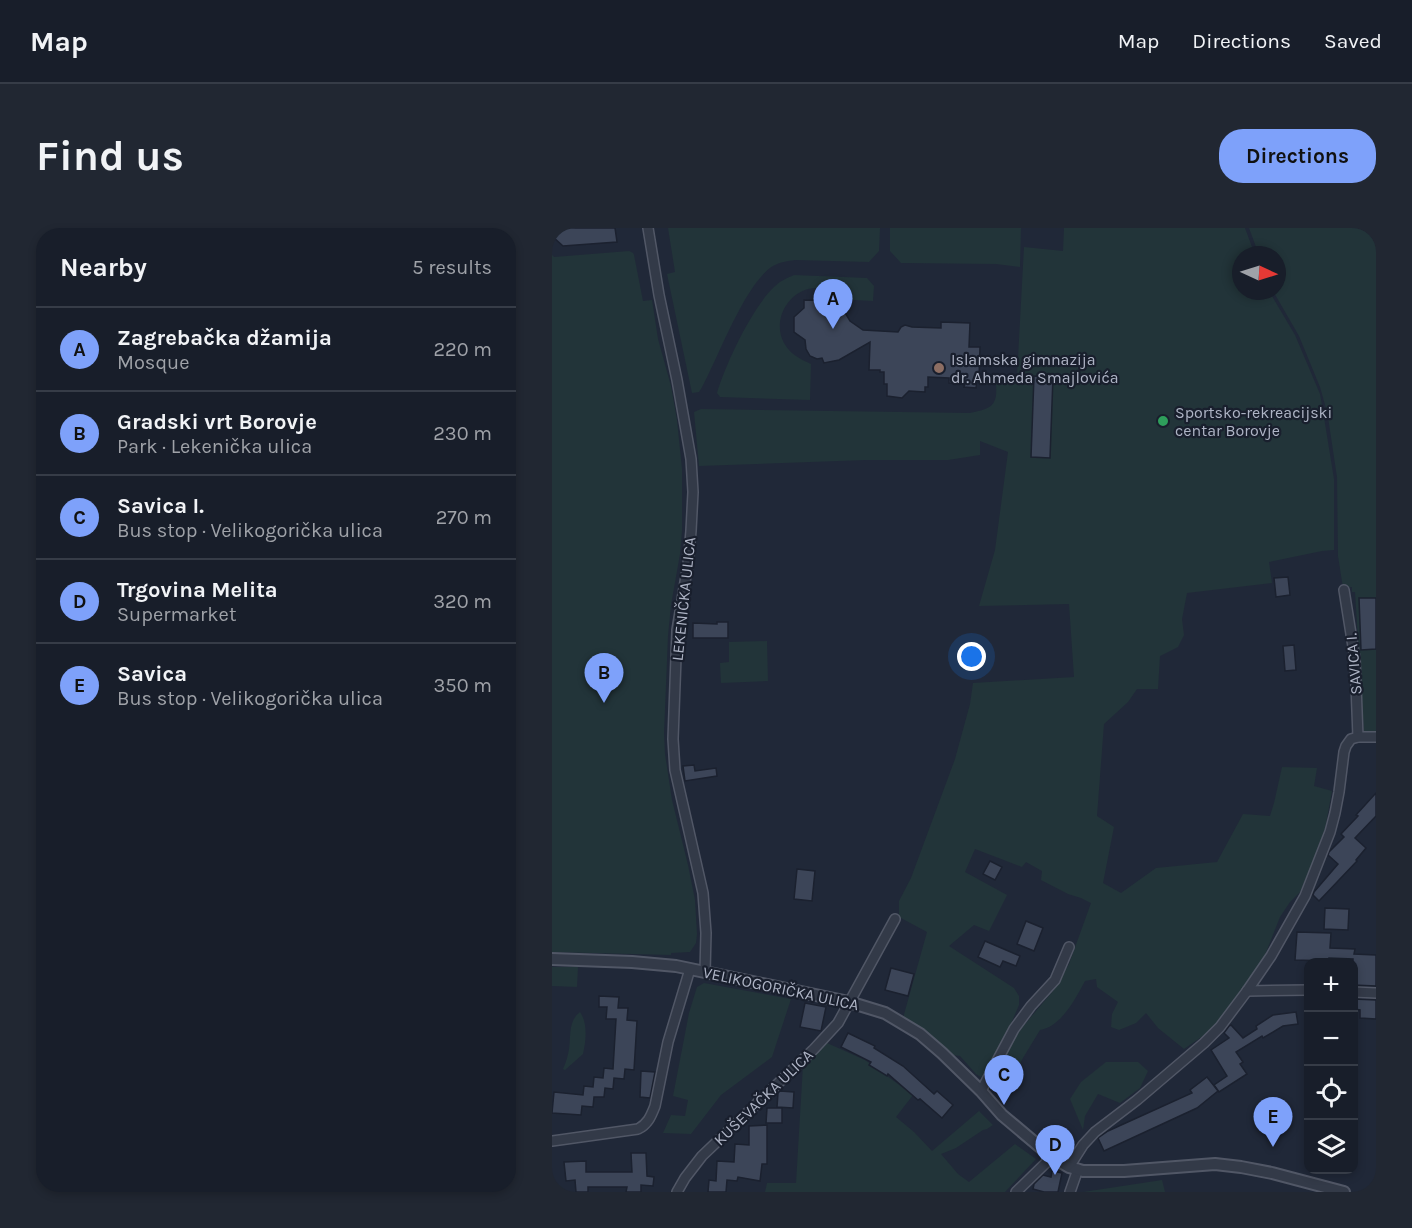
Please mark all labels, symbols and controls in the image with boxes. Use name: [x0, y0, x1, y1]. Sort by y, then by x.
text: Map: [30, 25, 88, 58]
text: Map: [1118, 29, 1159, 53]
text: Directions: [1192, 29, 1291, 53]
text: Saved: [1324, 29, 1382, 53]
button: Directions: [1219, 129, 1376, 183]
text: Find us: [36, 131, 184, 181]
north arrow: [1232, 246, 1286, 300]
text: Nearby: [60, 252, 147, 283]
text: 5 results: [412, 256, 492, 279]
pin: A: [814, 279, 852, 329]
text: Zagrebačka džamija: [117, 325, 332, 351]
text: A: [73, 338, 86, 361]
text: 220 m: [433, 338, 492, 361]
place label: Islamska gimnazija dr. Ahmeda Smajlovića: [951, 350, 1119, 387]
text: Mosque: [117, 351, 189, 374]
marker: Islamska gimnazija dr. Ahmeda Smajlovića: [932, 361, 946, 375]
place label: Sportsko-rekreacijski centar Borovje: [1175, 403, 1332, 440]
text: Gradski vrt Borovje: [117, 409, 317, 435]
marker: Sportsko-rekreacijski centar Borovje: [1156, 414, 1170, 428]
text: B: [73, 422, 86, 445]
text: 230 m: [433, 422, 492, 445]
text: Park · Lekenička ulica: [117, 435, 312, 458]
text: Savica I.: [117, 493, 204, 519]
text: C: [73, 506, 86, 529]
text: 270 m: [436, 506, 492, 529]
text: Bus stop · Velikogorička ulica: [117, 519, 383, 542]
street label: LEKENIČKA ULICA: [668, 536, 699, 662]
text: Trgovina Melita: [117, 577, 278, 603]
text: D: [73, 590, 86, 613]
text: 320 m: [433, 590, 492, 613]
text: Supermarket: [117, 603, 236, 626]
street label: SAVICA I.: [1341, 632, 1366, 696]
your location: [957, 642, 986, 671]
pin: B: [584, 654, 624, 703]
text: Savica: [117, 661, 187, 687]
text: E: [74, 674, 85, 697]
text: 350 m: [434, 674, 492, 697]
text: Bus stop · Velikogorička ulica: [117, 687, 383, 710]
map controls: [1304, 958, 1358, 1174]
button: +: [1304, 958, 1358, 1012]
street label: VELIKOGORIČKA ULICA: [701, 963, 861, 1014]
button: −: [1304, 1012, 1358, 1066]
street label: KUŠEVAČKA ULICA: [710, 1045, 817, 1150]
pin: C: [984, 1056, 1024, 1105]
button: locate: [1304, 1066, 1358, 1120]
pin: E: [1254, 1098, 1292, 1147]
button: layers: [1304, 1120, 1358, 1174]
pin: D: [1036, 1126, 1074, 1175]

